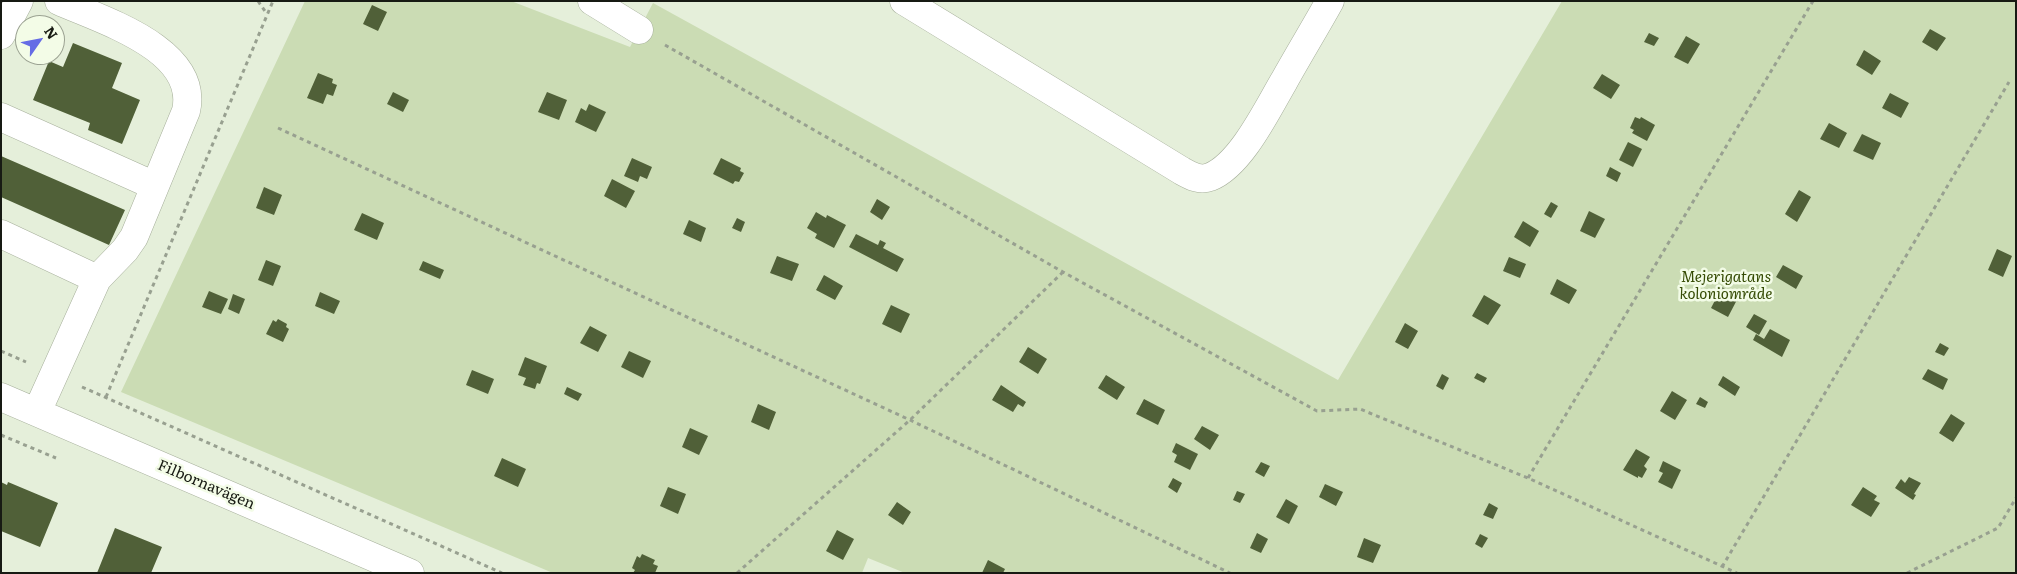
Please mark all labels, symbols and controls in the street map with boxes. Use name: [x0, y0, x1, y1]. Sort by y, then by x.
north arrow: [15, 15, 65, 65]
text: N: [40, 22, 63, 43]
park label: Mejerigatans koloniområde: [1680, 269, 1772, 304]
street label: Filbornavägen: [155, 456, 257, 514]

